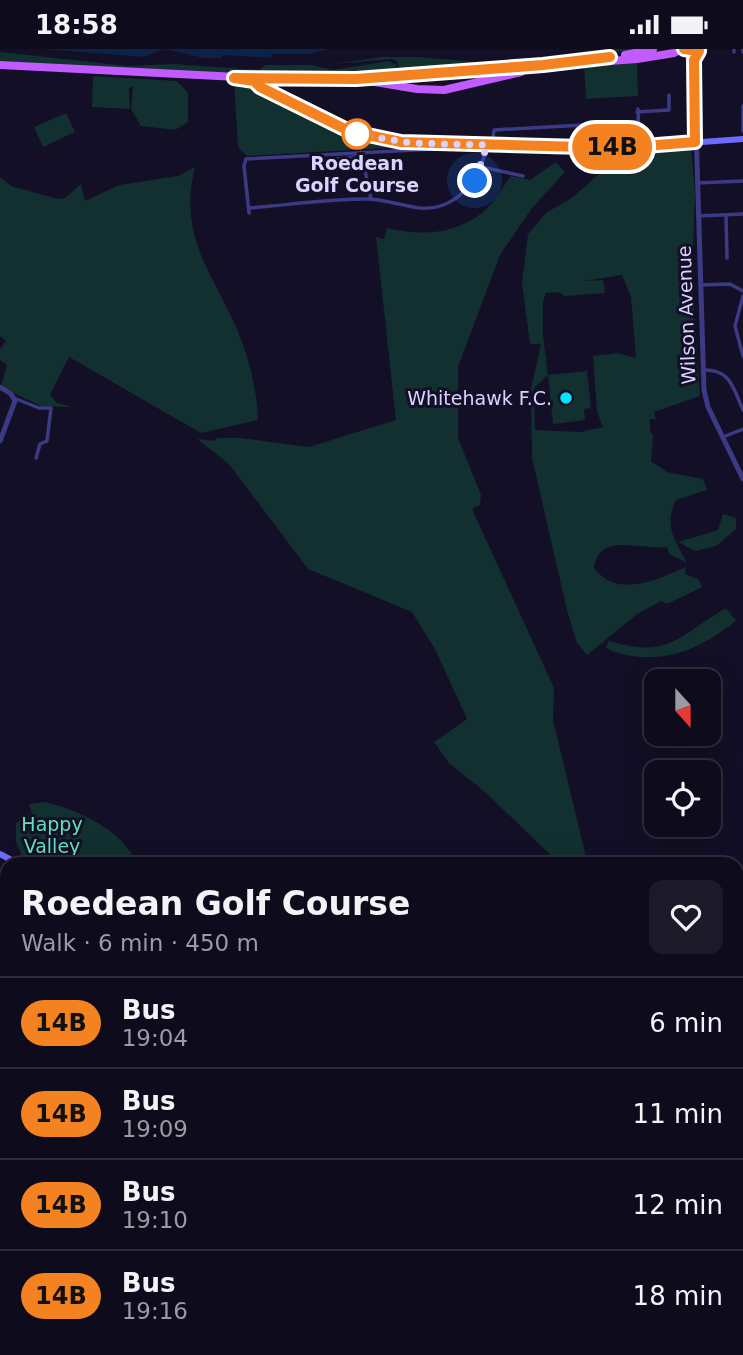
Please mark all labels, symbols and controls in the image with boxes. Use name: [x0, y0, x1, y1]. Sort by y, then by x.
text: 18:58: [35, 10, 118, 40]
marker: Roedean Golf Course: [342, 119, 372, 149]
line badge: 14B: [572, 124, 652, 170]
text: 14B: [586, 133, 638, 161]
place label: Roedean Golf Course: [295, 152, 419, 196]
your location: [457, 163, 492, 198]
street label: Wilson Avenue: [673, 245, 699, 385]
place label: Whitehawk F.C.: [407, 387, 552, 409]
marker: Whitehawk F.C.: [558, 390, 574, 406]
north arrow: [644, 669, 721, 745]
map controls: [644, 669, 721, 837]
button: locate: [644, 760, 721, 837]
park label: Happy Valley: [21, 813, 83, 857]
button: heart: [649, 880, 723, 954]
text: Roedean Golf Course: [21, 884, 410, 923]
text: Walk · 6 min · 450 m: [21, 930, 259, 956]
text: Bus: [122, 995, 176, 1025]
text: 6 min: [649, 1008, 723, 1038]
text: 14B: [35, 1009, 87, 1037]
text: 19:04: [122, 1025, 188, 1051]
text: Bus: [122, 1086, 176, 1116]
text: 11 min: [633, 1099, 723, 1129]
text: 14B: [35, 1100, 87, 1128]
text: 19:09: [122, 1116, 188, 1142]
text: Bus: [122, 1177, 176, 1207]
text: 12 min: [633, 1190, 723, 1220]
text: 14B: [35, 1191, 87, 1219]
text: 19:10: [122, 1207, 188, 1233]
text: Bus: [122, 1268, 176, 1298]
text: 18 min: [633, 1281, 723, 1311]
text: 14B: [35, 1282, 87, 1310]
text: 19:16: [122, 1298, 188, 1324]

